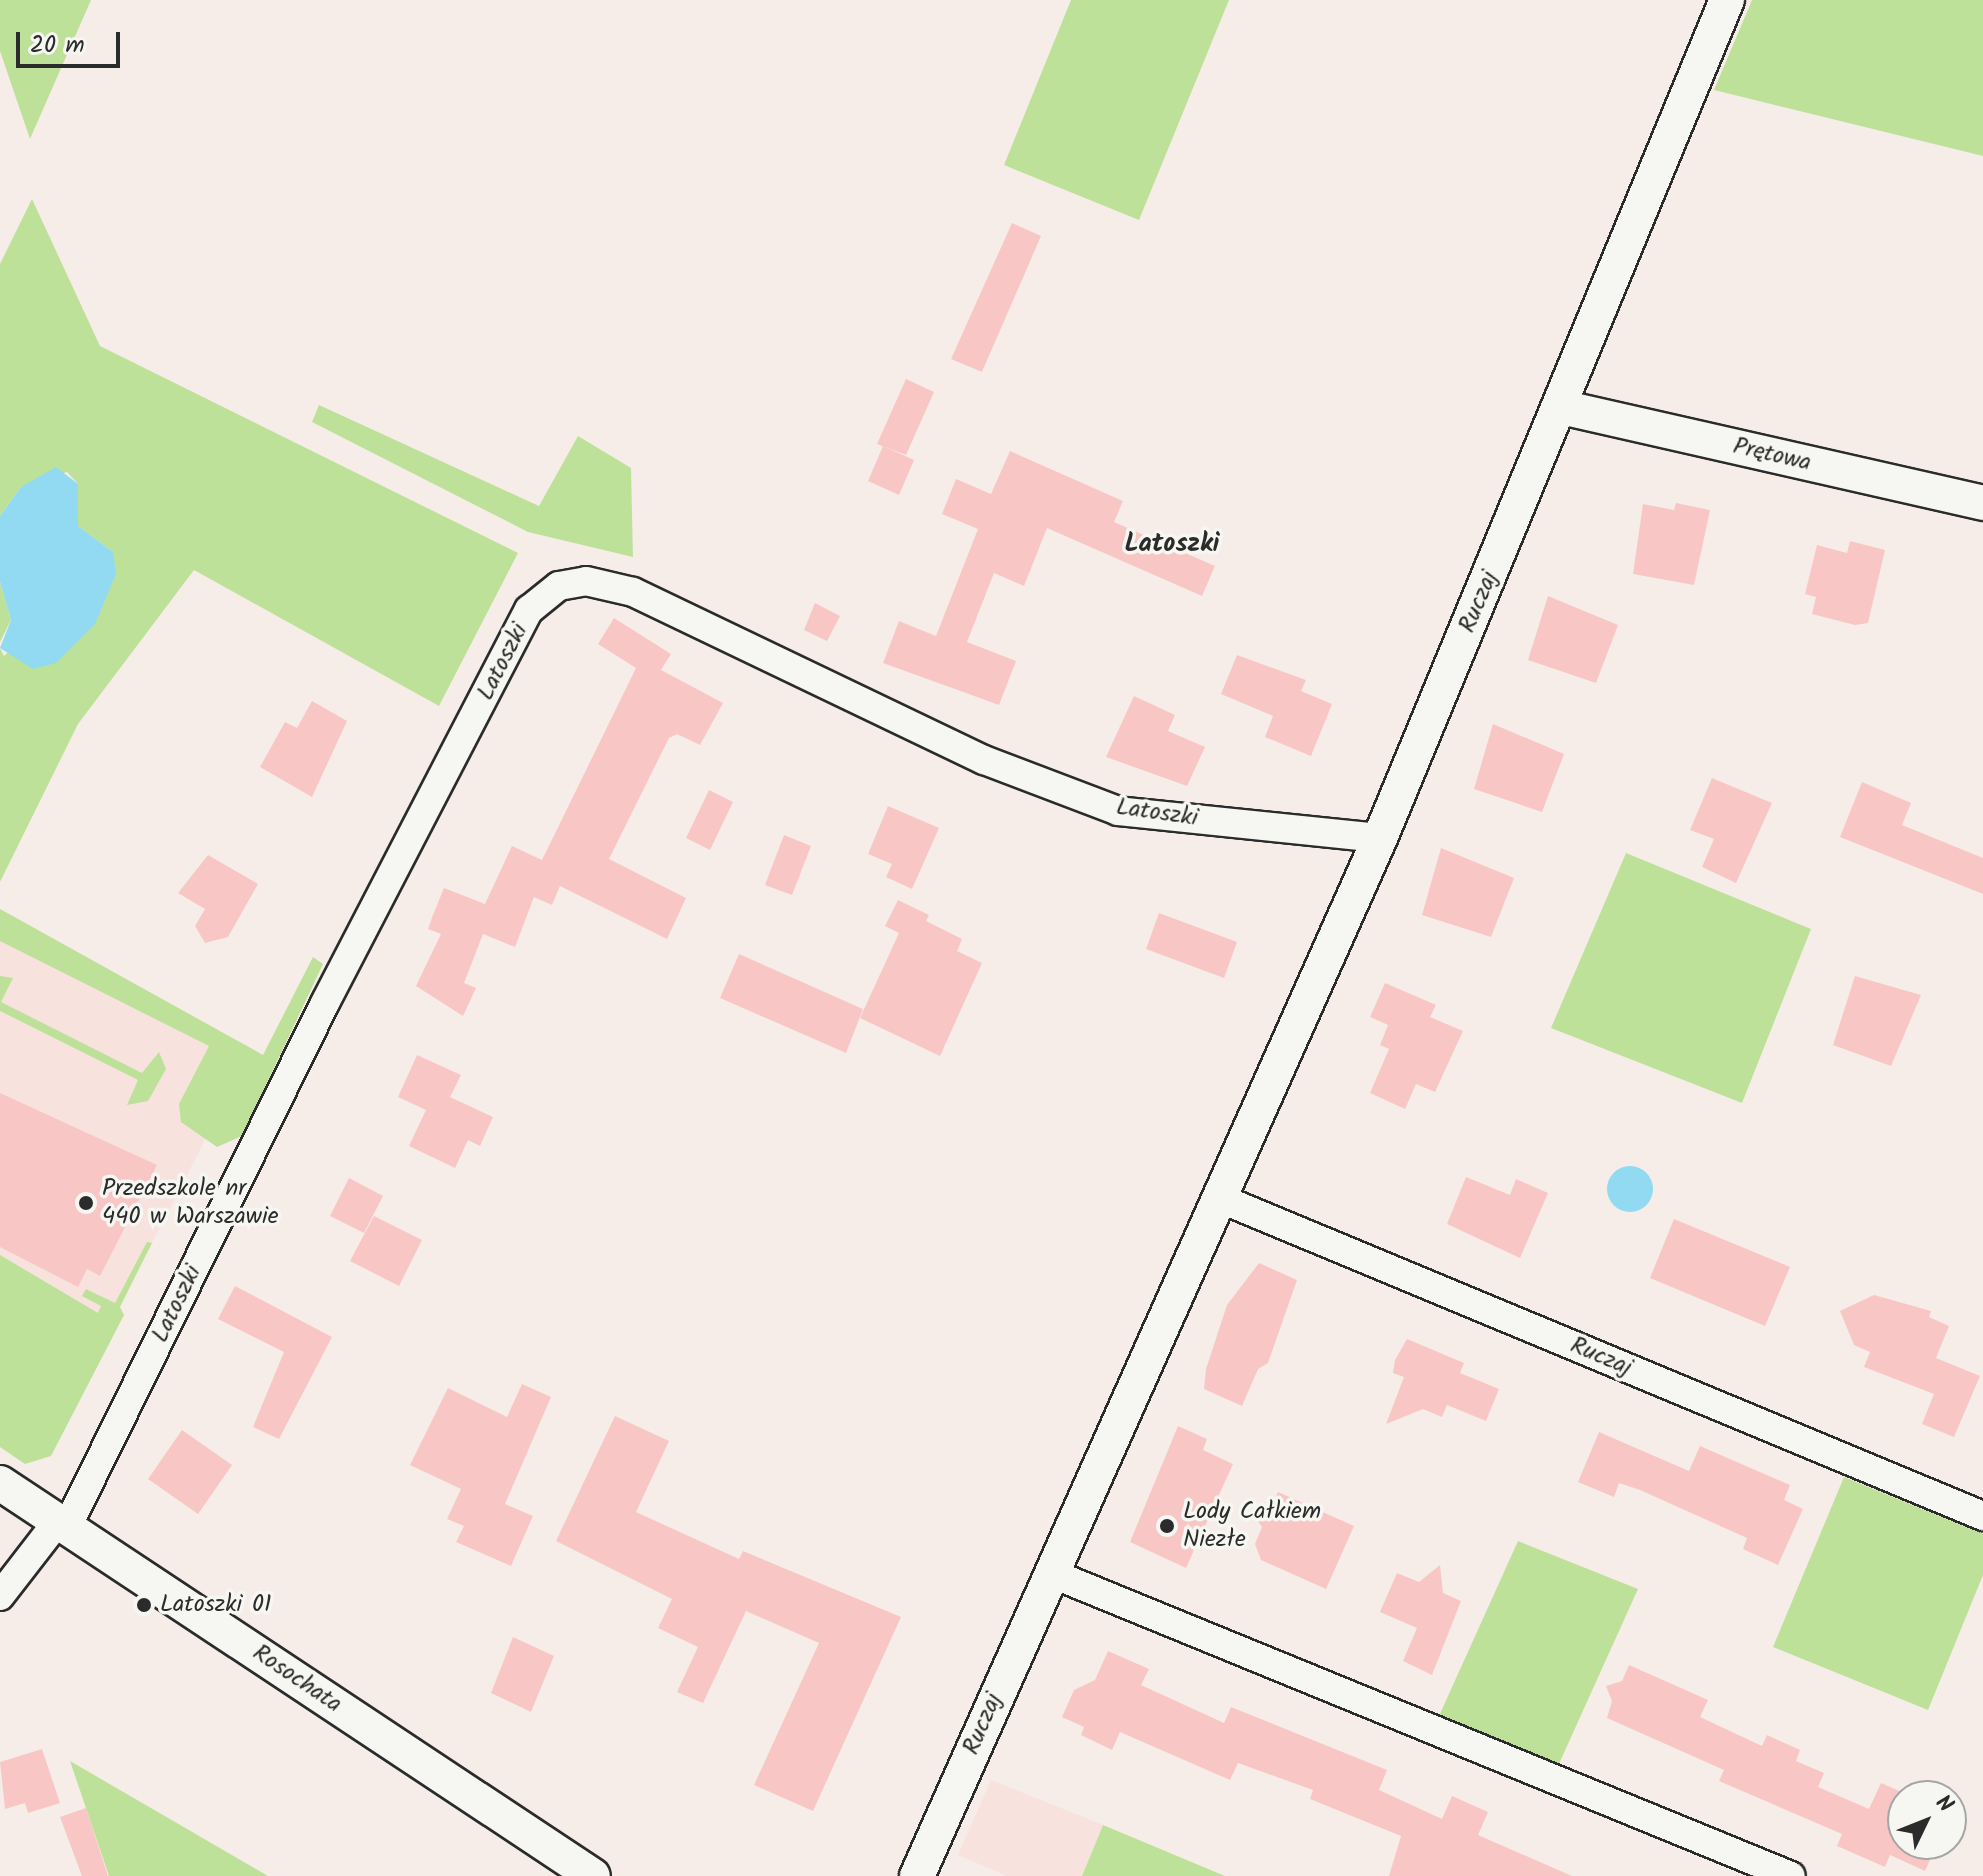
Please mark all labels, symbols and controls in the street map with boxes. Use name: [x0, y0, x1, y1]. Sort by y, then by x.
scale bar: [20, 16, 124, 66]
text: 20 m: [30, 26, 85, 65]
street label: Prętowa: [1730, 432, 1814, 478]
district label: Latoszki: [1124, 529, 1220, 561]
street label: Ruczaj: [1453, 567, 1505, 637]
street label: Latoszki: [471, 619, 535, 705]
street label: Latoszki: [1114, 793, 1200, 833]
place label: Przedszkole nr 440 w Warszawie: [102, 1175, 279, 1231]
marker: Przedszkole nr 440 w Warszawie: [77, 1194, 95, 1212]
street label: Latoszki: [146, 1261, 208, 1347]
street label: Ruczaj: [1566, 1331, 1636, 1383]
place label: Lody Całkiem Niezłe: [1183, 1498, 1321, 1554]
marker: Lody Całkiem Niezłe: [1158, 1517, 1176, 1535]
place label: Latoszki 01: [160, 1591, 271, 1619]
marker: Latoszki 01: [135, 1596, 153, 1614]
street label: Rosochata: [247, 1639, 347, 1719]
street label: Ruczaj: [957, 1689, 1009, 1759]
north arrow: [1887, 1780, 1967, 1860]
text: N: [1926, 1788, 1961, 1822]

